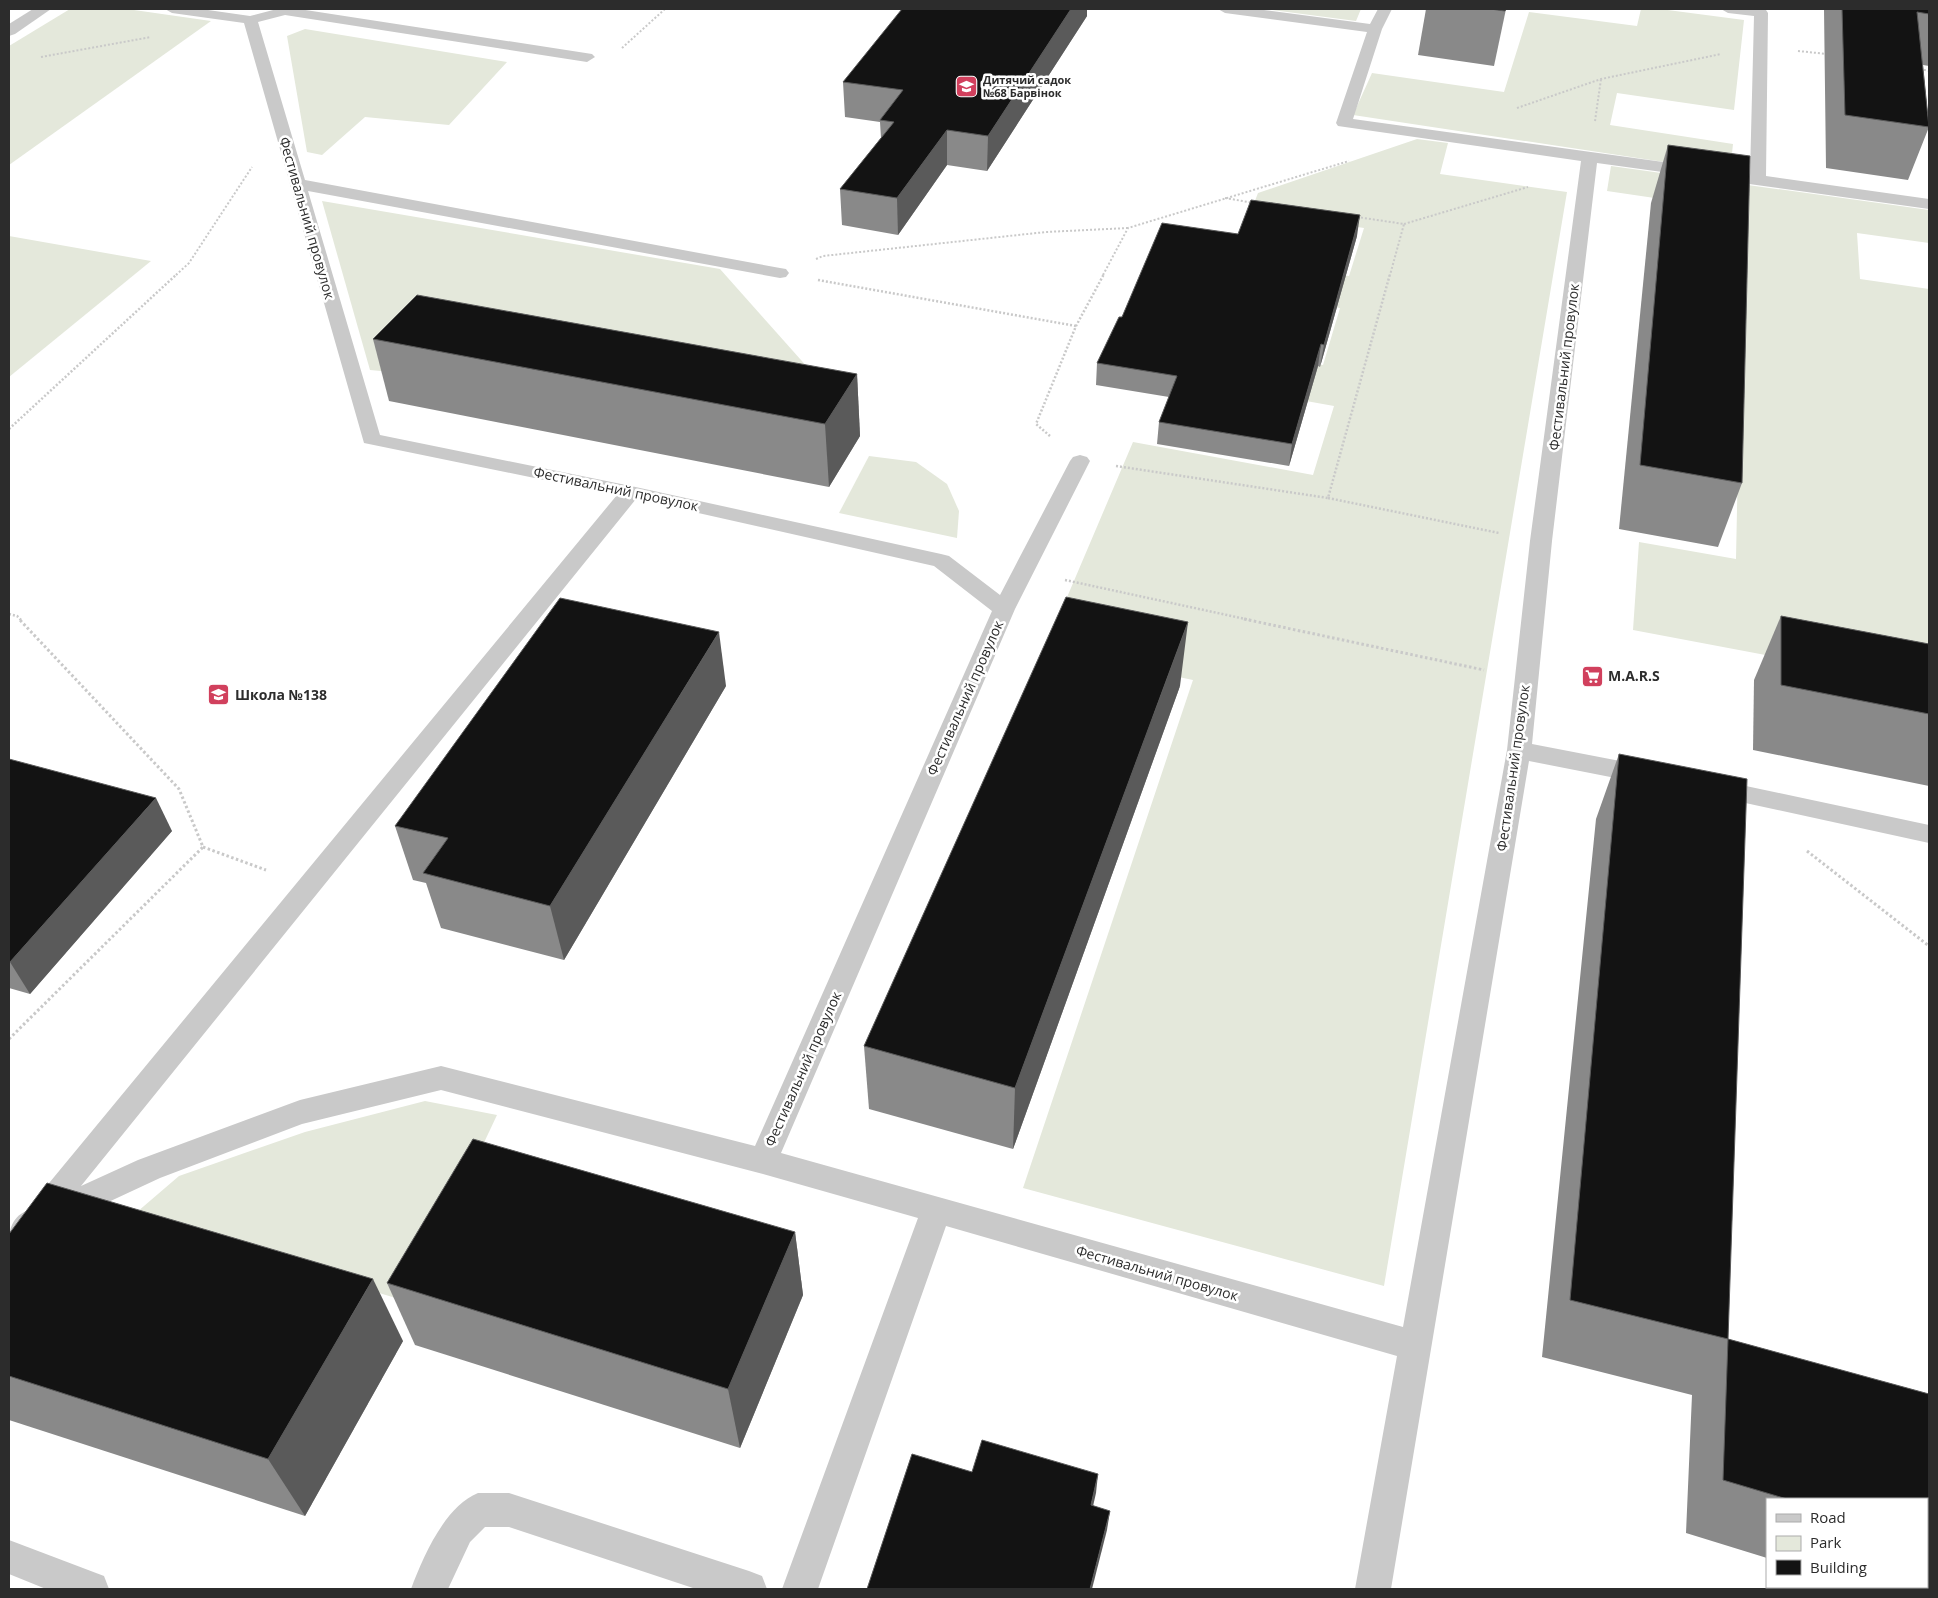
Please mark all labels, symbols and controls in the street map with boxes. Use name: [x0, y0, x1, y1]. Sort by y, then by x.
place label: Дитячий садок №68 Барвінок: [983, 72, 1071, 100]
school or university icon: Дитячий садок №68 Барвінок: [955, 74, 979, 98]
street label: Фестивальний провулок: [275, 134, 340, 302]
street label: Фестивальний провулок: [1544, 282, 1583, 451]
street label: Фестивальний провулок: [532, 462, 701, 515]
street label: Фестивальний провулок: [922, 617, 1008, 778]
supermarket icon: M.A.R.S: [1580, 664, 1604, 688]
place label: M.A.R.S: [1608, 666, 1660, 685]
school or university icon: Школа №138: [207, 683, 231, 707]
street label: Фестивальний провулок: [1491, 683, 1534, 852]
place label: Школа №138: [235, 685, 327, 704]
street label: Фестивальний провулок: [760, 988, 846, 1149]
street label: Фестивальний провулок: [1074, 1240, 1241, 1305]
legend: [1766, 1498, 1928, 1588]
text: Road: [1810, 1507, 1846, 1527]
text: Park: [1810, 1532, 1841, 1552]
text: Building: [1810, 1557, 1867, 1577]

